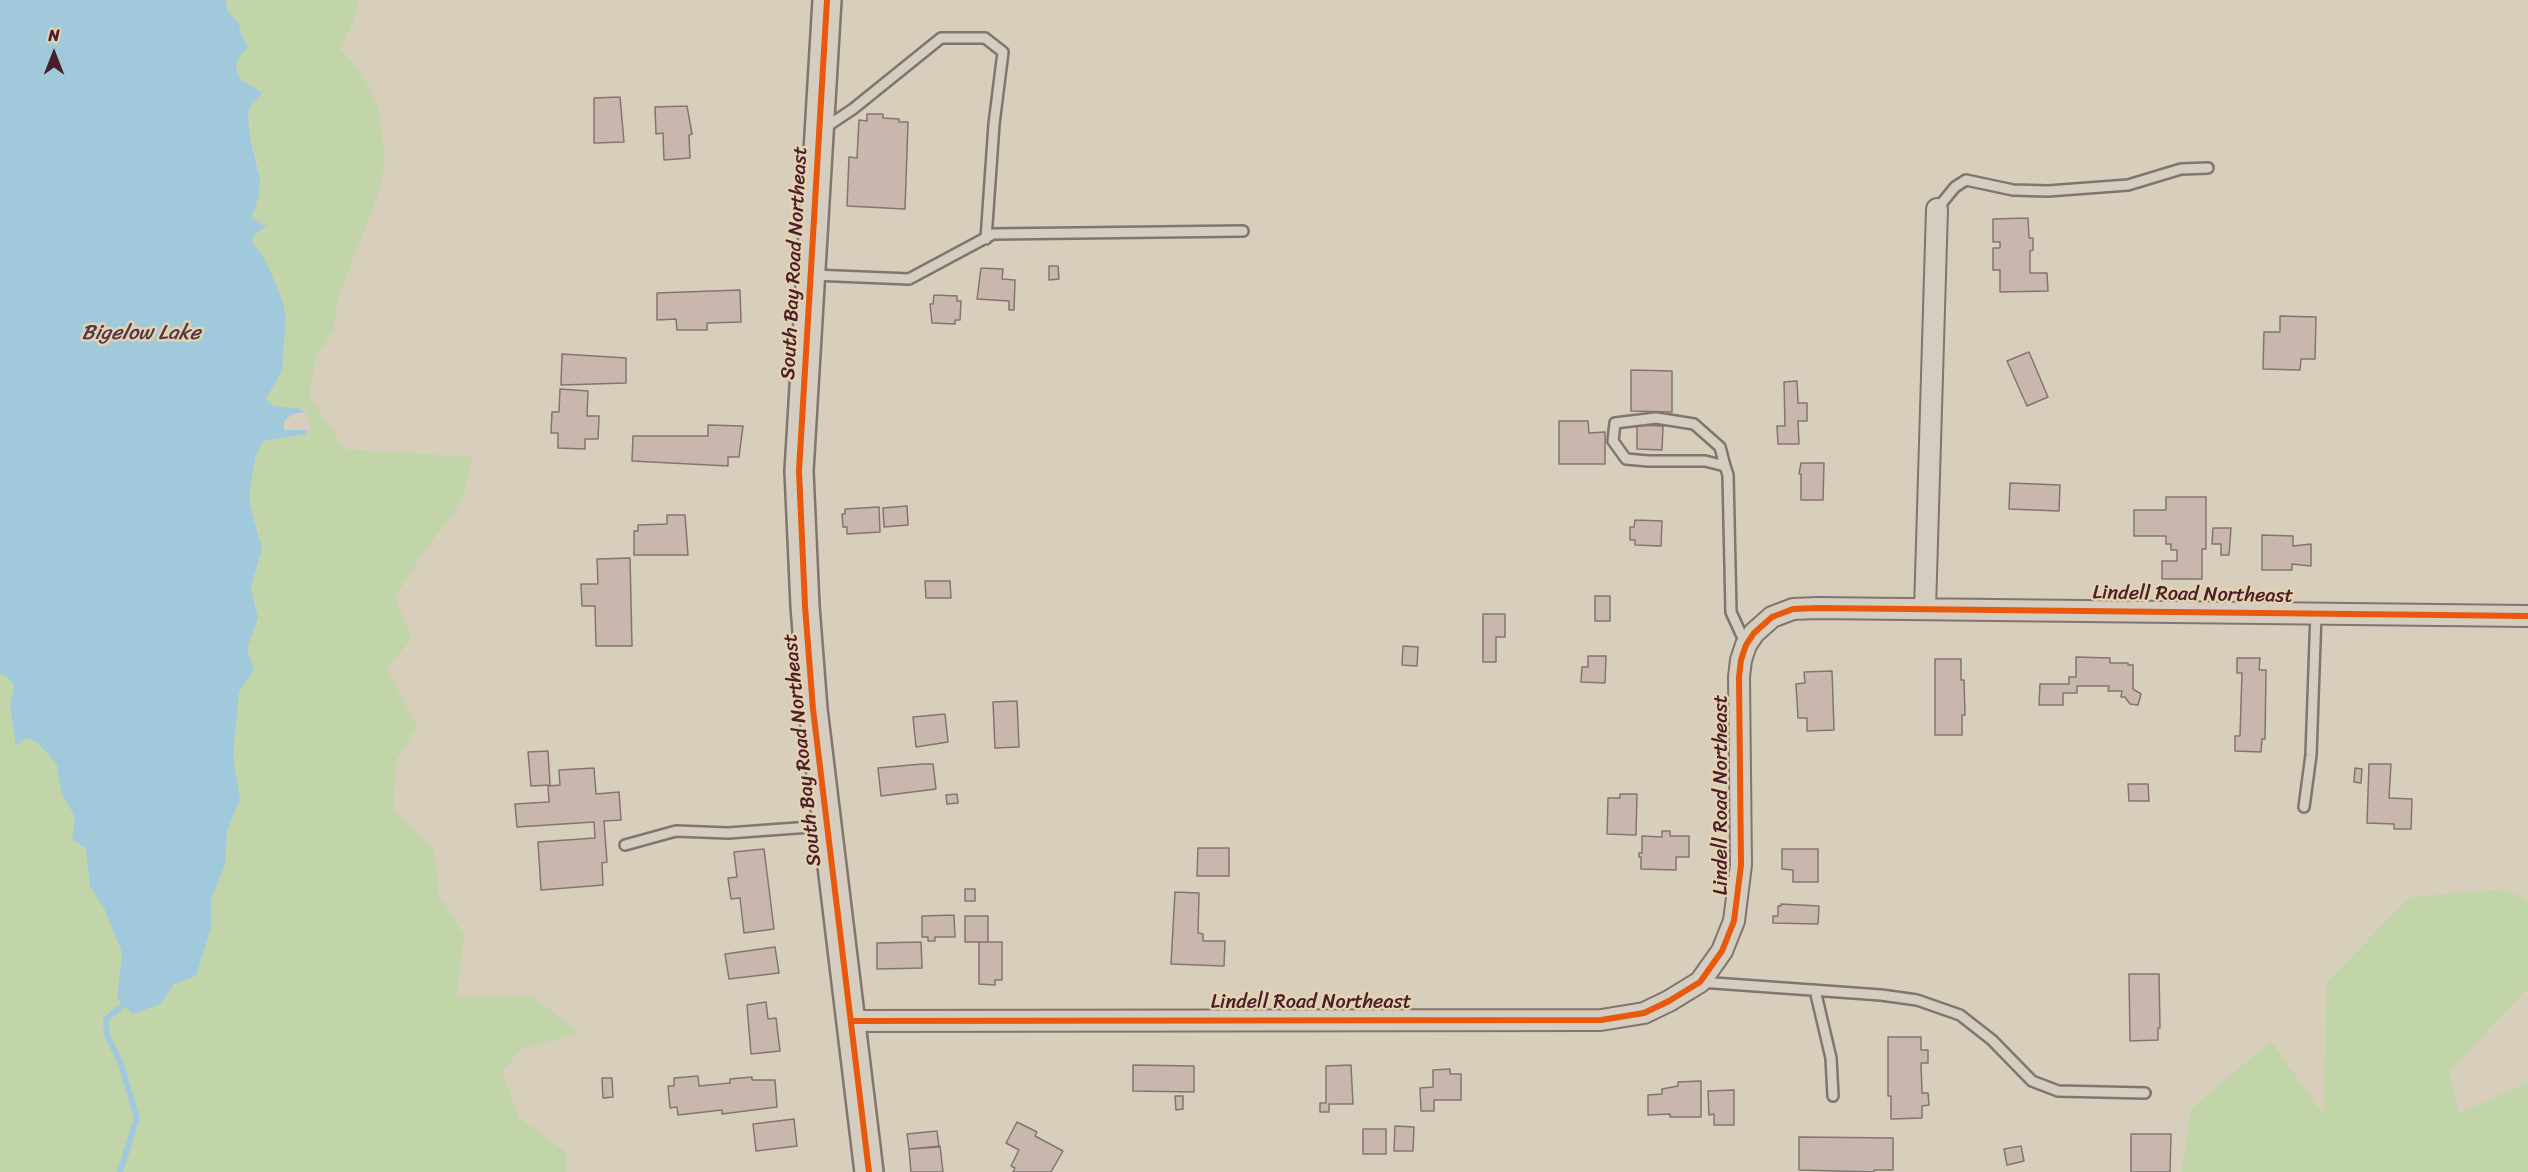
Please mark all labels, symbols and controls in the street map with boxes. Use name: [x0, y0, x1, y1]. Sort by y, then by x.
text: N: [48, 21, 60, 50]
north arrow: [24, 24, 84, 84]
street label: South Bay Road Northeast: [777, 146, 813, 380]
water label: Bigelow Lake: [82, 321, 200, 347]
street label: Lindell Road Northeast: [2092, 581, 2294, 609]
street label: South Bay Road Northeast: [779, 632, 827, 868]
street label: Lindell Road Northeast: [1710, 695, 1734, 895]
street label: Lindell Road Northeast: [1211, 991, 1411, 1015]

